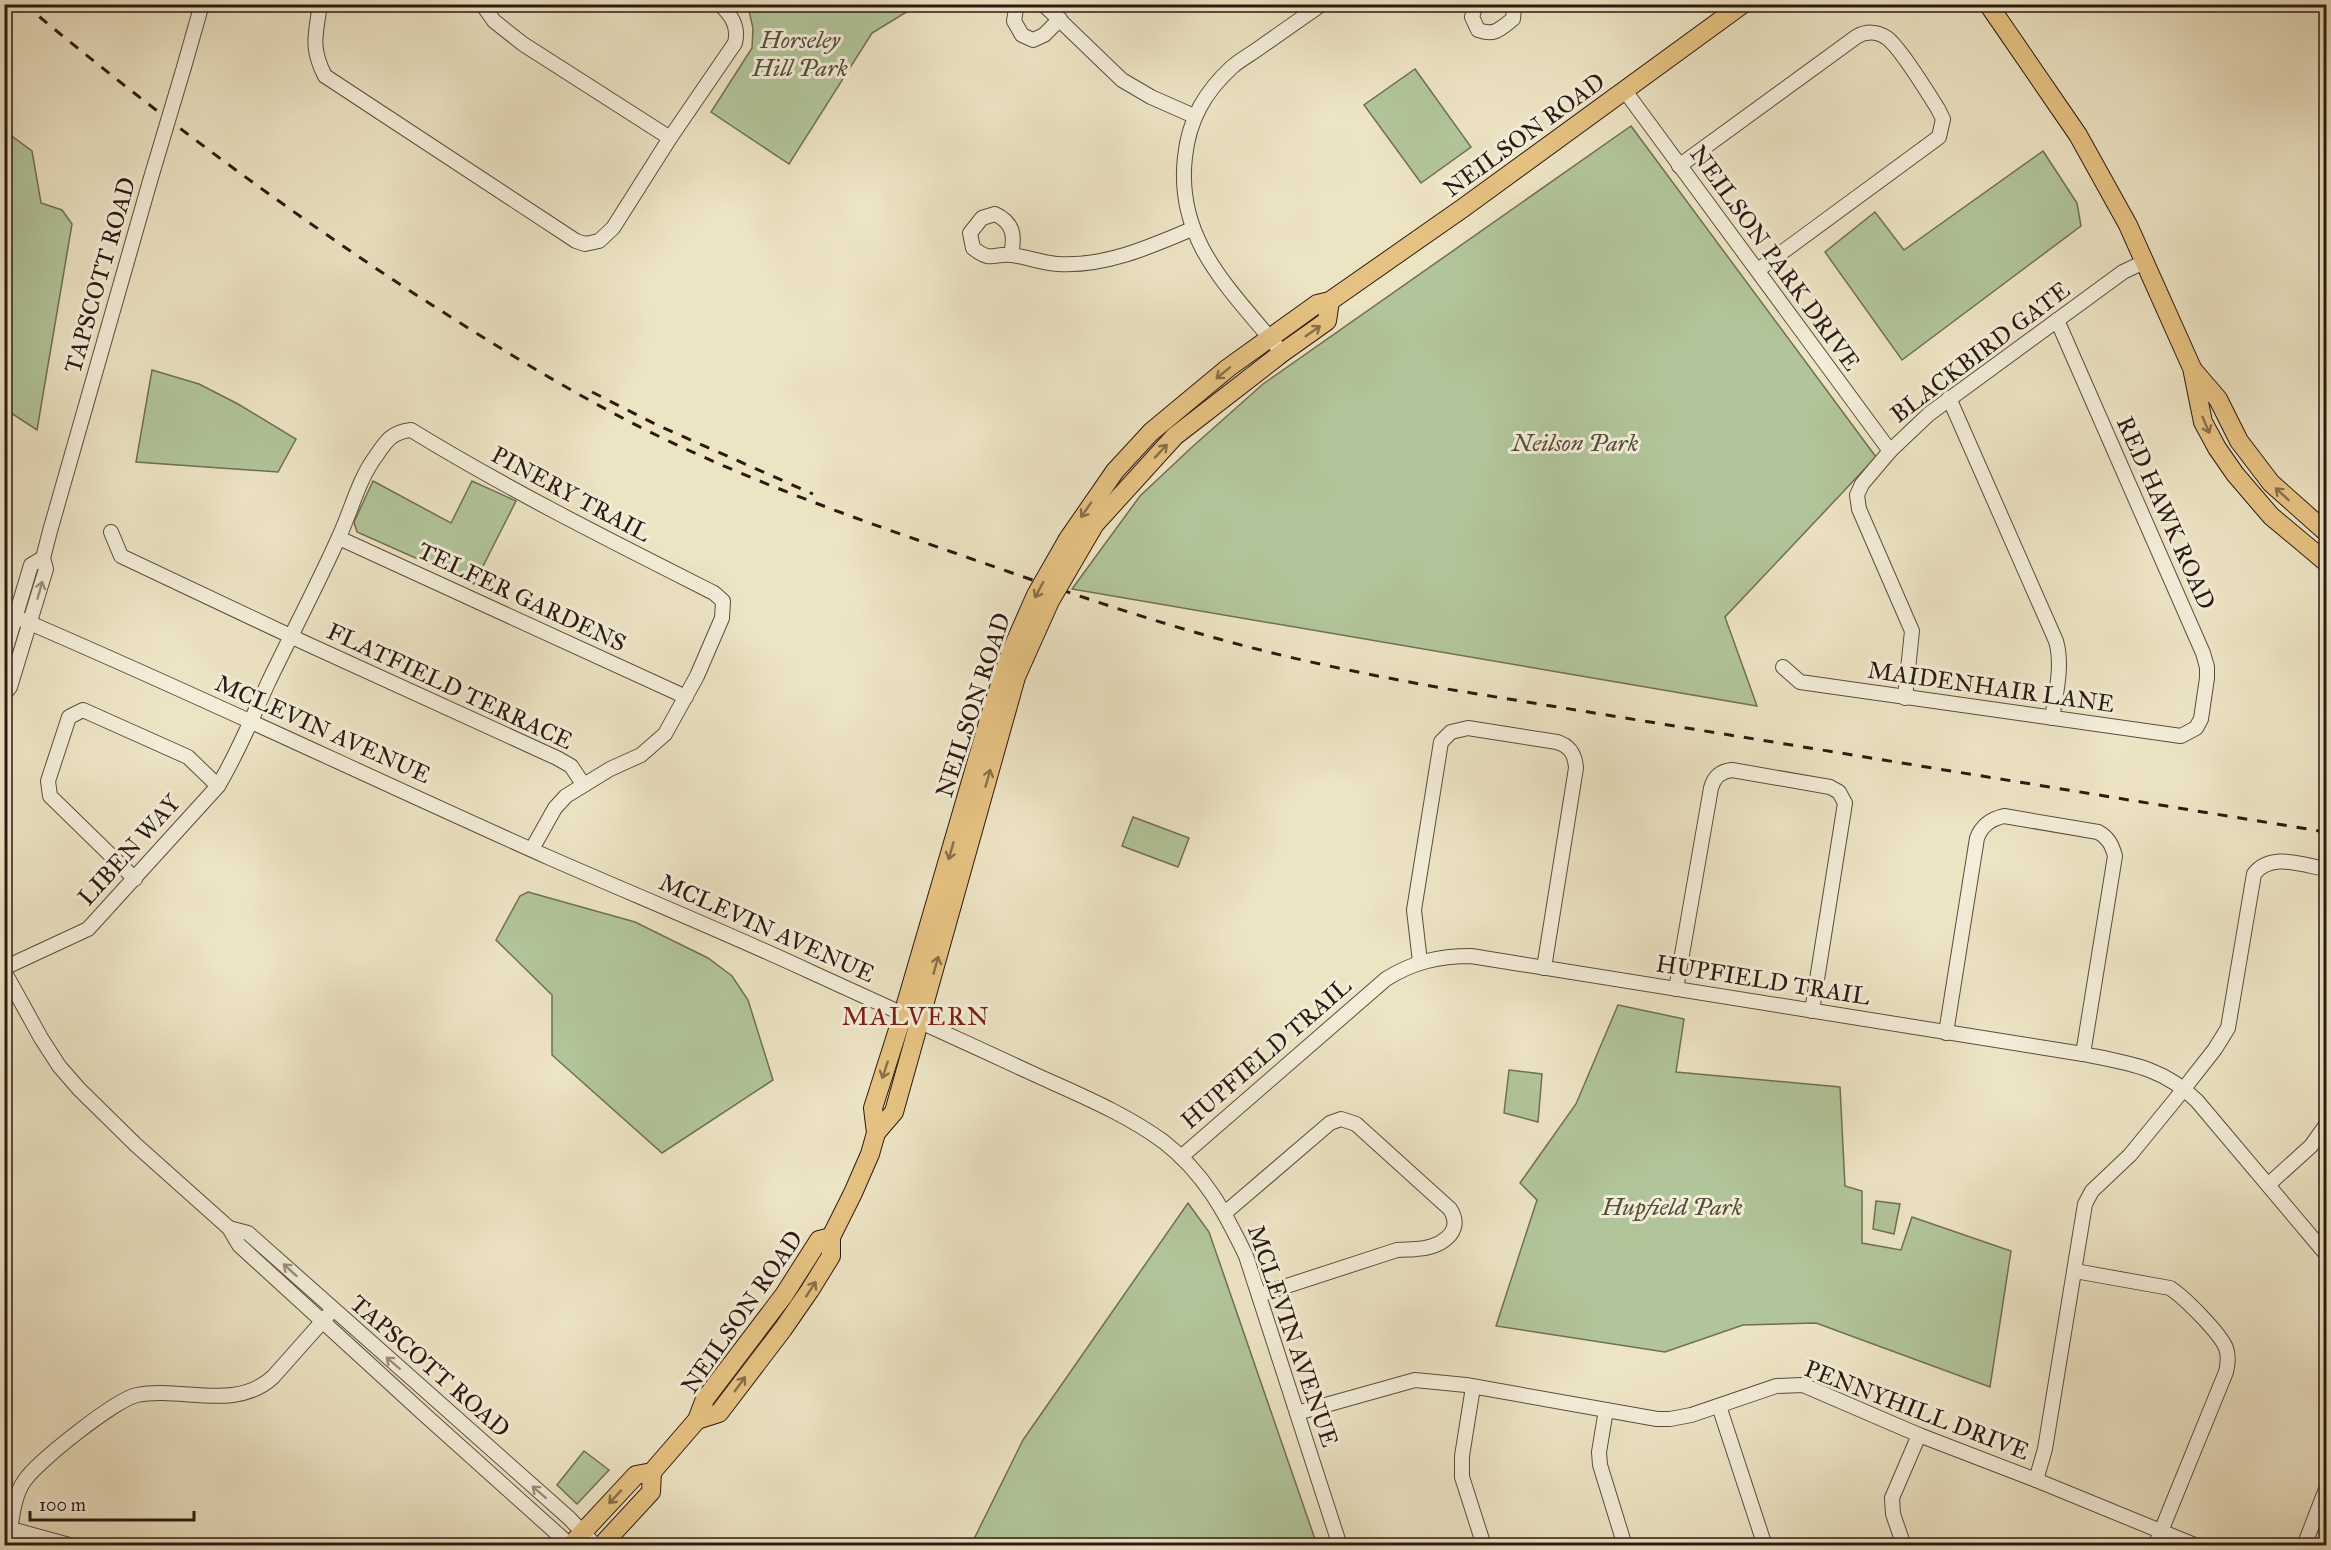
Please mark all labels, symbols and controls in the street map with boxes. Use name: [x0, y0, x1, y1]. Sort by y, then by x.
park label: Horseley Hill Park: [751, 25, 848, 83]
street label: NEILSON ROAD: [1437, 66, 1611, 204]
street label: NEILSON PARK DRIVE: [1683, 140, 1867, 376]
street label: TAPSCOTT ROAD: [58, 174, 142, 376]
street label: BLACKBIRD GATE: [1884, 275, 2076, 429]
one-way arrow: [1304, 325, 1320, 337]
one-way arrow: [1215, 366, 1231, 379]
street label: RED HAWK ROAD: [2110, 412, 2222, 614]
one-way arrow: [2201, 415, 2212, 433]
park label: Neilson Park: [1510, 428, 1639, 458]
street label: PINERY TRAIL: [486, 439, 656, 549]
one-way arrow: [1154, 444, 1168, 459]
one-way arrow: [2275, 487, 2290, 501]
one-way arrow: [1080, 502, 1092, 518]
street label: TELFER GARDENS: [413, 535, 631, 659]
one-way arrow: [1033, 580, 1044, 598]
one-way arrow: [35, 581, 46, 600]
street label: NEILSON ROAD: [929, 609, 1017, 801]
street label: FLATFIELD TERRACE: [322, 616, 578, 756]
street label: MAIDENHAIR LANE: [1866, 655, 2116, 719]
street label: MCLEVIN AVENUE: [211, 668, 435, 790]
one-way arrow: [983, 768, 994, 787]
street label: LIBEN WAY: [71, 788, 187, 912]
one-way arrow: [945, 841, 956, 860]
street label: MCLEVIN AVENUE: [655, 867, 879, 989]
street label: HUPFIELD TRAIL: [1654, 948, 1872, 1012]
one-way arrow: [930, 956, 942, 975]
street label: HUPFIELD TRAIL: [1175, 971, 1358, 1135]
district label: MALVERN: [842, 1000, 990, 1032]
one-way arrow: [879, 1060, 890, 1079]
park label: Hupfield Park: [1601, 1192, 1743, 1222]
street label: MCLEVIN AVENUE: [1241, 1221, 1345, 1451]
street label: NEILSON ROAD: [675, 1225, 809, 1399]
one-way arrow: [282, 1263, 297, 1277]
one-way arrow: [805, 1281, 817, 1298]
street label: TAPSCOTT ROAD: [344, 1288, 516, 1444]
street label: PENNYHILL DRIVE: [1800, 1353, 2034, 1467]
one-way arrow: [386, 1356, 401, 1370]
one-way arrow: [733, 1376, 746, 1392]
scale bar: [30, 1484, 194, 1522]
one-way arrow: [532, 1485, 547, 1499]
one-way arrow: [608, 1490, 622, 1505]
text: 100 m: [39, 1494, 86, 1516]

